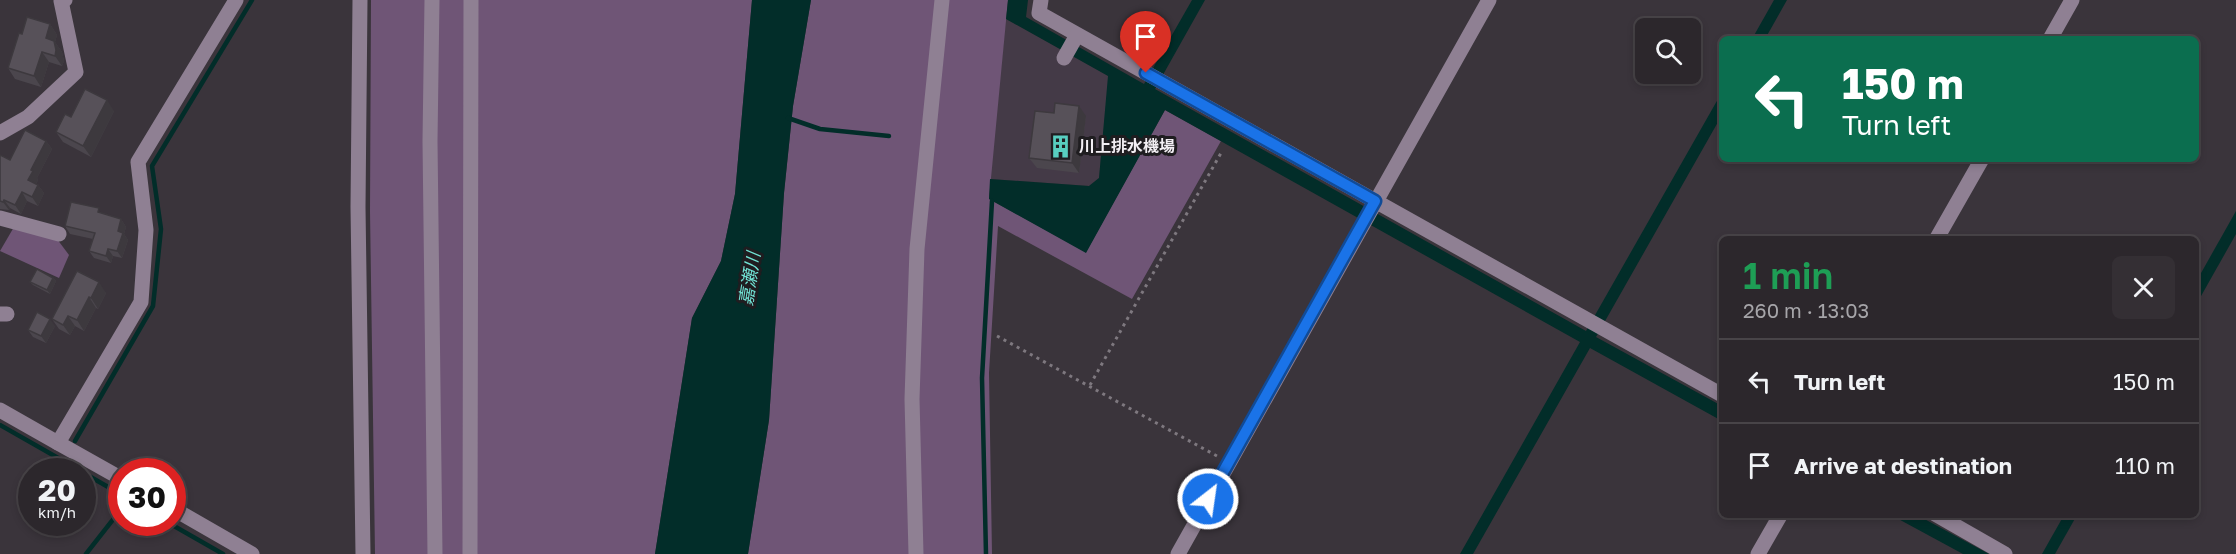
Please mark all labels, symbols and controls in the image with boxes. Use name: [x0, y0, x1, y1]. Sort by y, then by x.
pin: [1120, 11, 1171, 73]
map controls: [1635, 18, 1701, 84]
button: search: [1635, 18, 1701, 84]
icon: arrive: [1129, 20, 1162, 53]
text: 150 m: [1842, 58, 1964, 108]
icon: left: [1743, 60, 1821, 138]
text: Turn left: [1842, 109, 1951, 141]
building icon: 川上排水機場: [1048, 133, 1074, 159]
place label: 川上排水機場: [1079, 136, 1175, 156]
water label: 嘉瀬川: [734, 248, 764, 307]
text: 1 min: [1743, 254, 1833, 297]
button: close: [2112, 256, 2175, 319]
text: 260 m · 13:03: [1743, 298, 1869, 322]
icon: left: [1743, 365, 1776, 398]
text: Turn left: [1794, 368, 1885, 395]
text: 150 m: [2113, 368, 2175, 395]
icon: arrive: [1743, 449, 1776, 482]
text: Arrive at destination: [1794, 452, 2012, 479]
text: 110 m: [2115, 452, 2175, 479]
speed limit sign: 30: [108, 458, 186, 536]
position arrow: [1176, 467, 1240, 531]
text: 20: [38, 472, 76, 508]
text: km/h: [38, 503, 76, 521]

